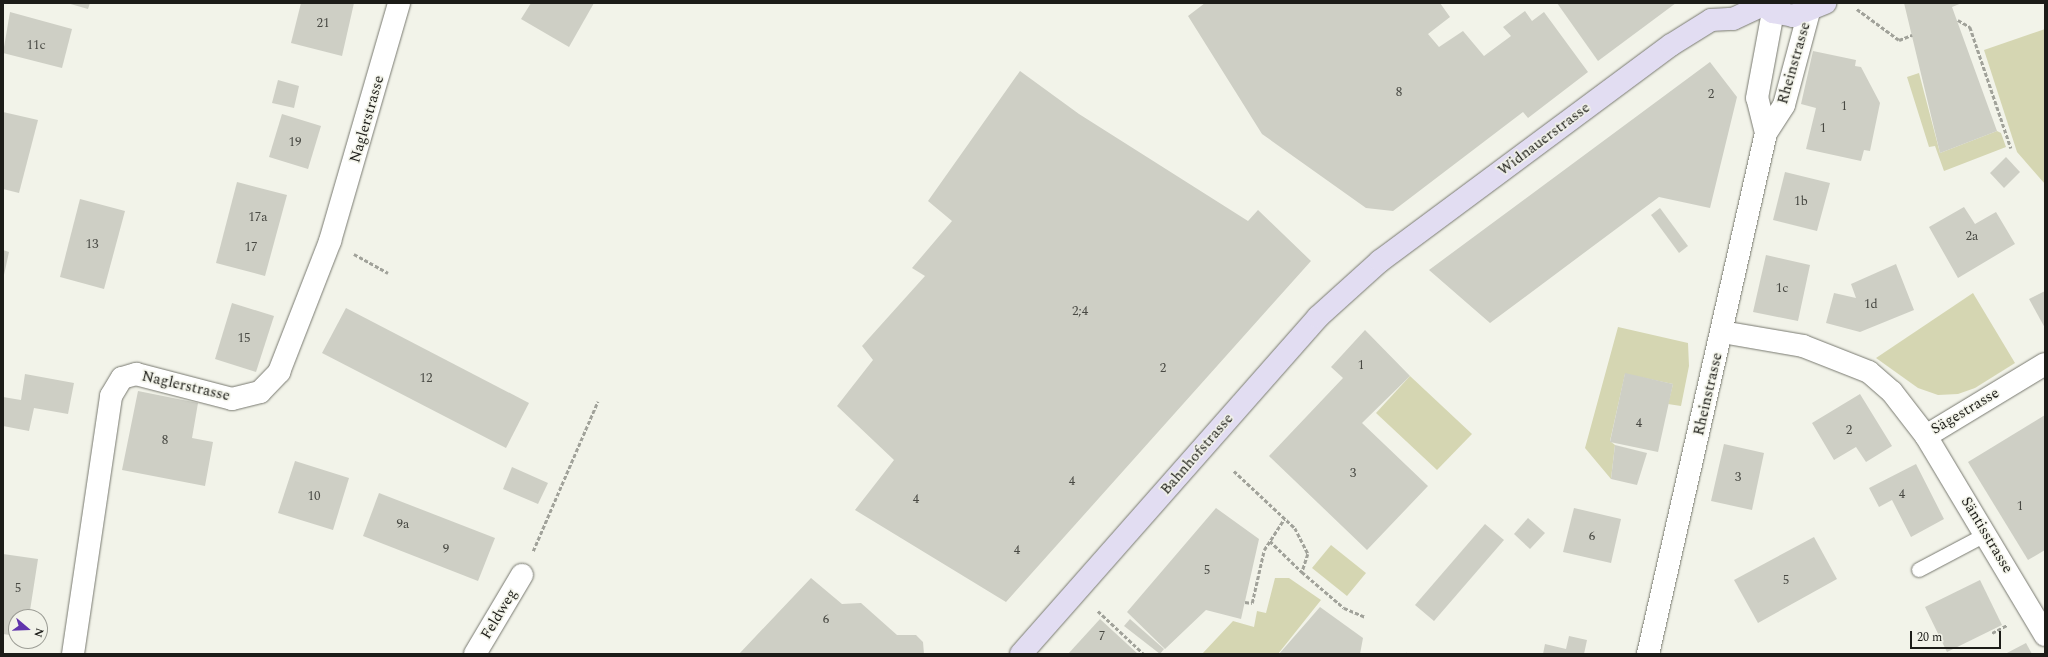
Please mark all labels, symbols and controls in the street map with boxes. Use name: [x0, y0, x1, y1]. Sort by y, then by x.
house number: 21: [317, 15, 329, 31]
street label: Rheinstrasse: [1774, 20, 1814, 106]
house number: 11c: [26, 37, 46, 53]
street label: Naglerstrasse: [346, 73, 388, 165]
house number: 8: [1396, 84, 1402, 100]
house number: 2: [1708, 86, 1714, 102]
house number: 1: [1841, 98, 1847, 114]
street label: Widnauerstrasse: [1494, 99, 1594, 179]
house number: 1: [1820, 120, 1826, 136]
house number: 19: [289, 134, 301, 150]
house number: 1b: [1794, 193, 1808, 209]
house number: 17a: [248, 209, 268, 225]
house number: 2a: [1966, 228, 1978, 244]
house number: 13: [86, 236, 98, 252]
house number: 17: [245, 239, 257, 255]
house number: 1c: [1776, 280, 1788, 296]
house number: 1d: [1864, 296, 1878, 312]
house number: 2;4: [1072, 303, 1088, 319]
house number: 15: [238, 330, 250, 346]
street label: Rheinstrasse: [1690, 351, 1726, 437]
house number: 1: [1358, 357, 1364, 373]
house number: 2: [1160, 360, 1166, 376]
street label: Naglerstrasse: [140, 367, 232, 405]
house number: 12: [420, 370, 432, 386]
street label: Sägestrasse: [1928, 384, 2002, 438]
street label: Bahnhofstrasse: [1157, 410, 1237, 498]
house number: 4: [1636, 415, 1642, 431]
house number: 2: [1846, 422, 1852, 438]
house number: 8: [162, 432, 168, 448]
house number: 3: [1350, 465, 1356, 481]
house number: 3: [1735, 469, 1741, 485]
house number: 4: [1069, 473, 1075, 489]
house number: 4: [1899, 486, 1905, 502]
house number: 10: [308, 488, 320, 504]
house number: 4: [913, 491, 919, 507]
street label: Säntisstrasse: [1957, 494, 2017, 576]
house number: 1: [2017, 498, 2023, 514]
house number: 9a: [397, 516, 409, 532]
house number: 6: [1589, 528, 1595, 544]
house number: 9: [443, 541, 449, 557]
house number: 4: [1014, 542, 1020, 558]
house number: 5: [1204, 562, 1210, 578]
house number: 5: [1783, 572, 1789, 588]
house number: 5: [15, 580, 21, 596]
street label: Feldweg: [477, 586, 521, 642]
north arrow: [8, 609, 48, 649]
house number: 6: [823, 611, 829, 627]
scale bar: [1912, 623, 2003, 649]
text: N: [29, 626, 48, 640]
house number: 7: [1099, 628, 1105, 644]
text: 20 m: [1917, 628, 1942, 647]

